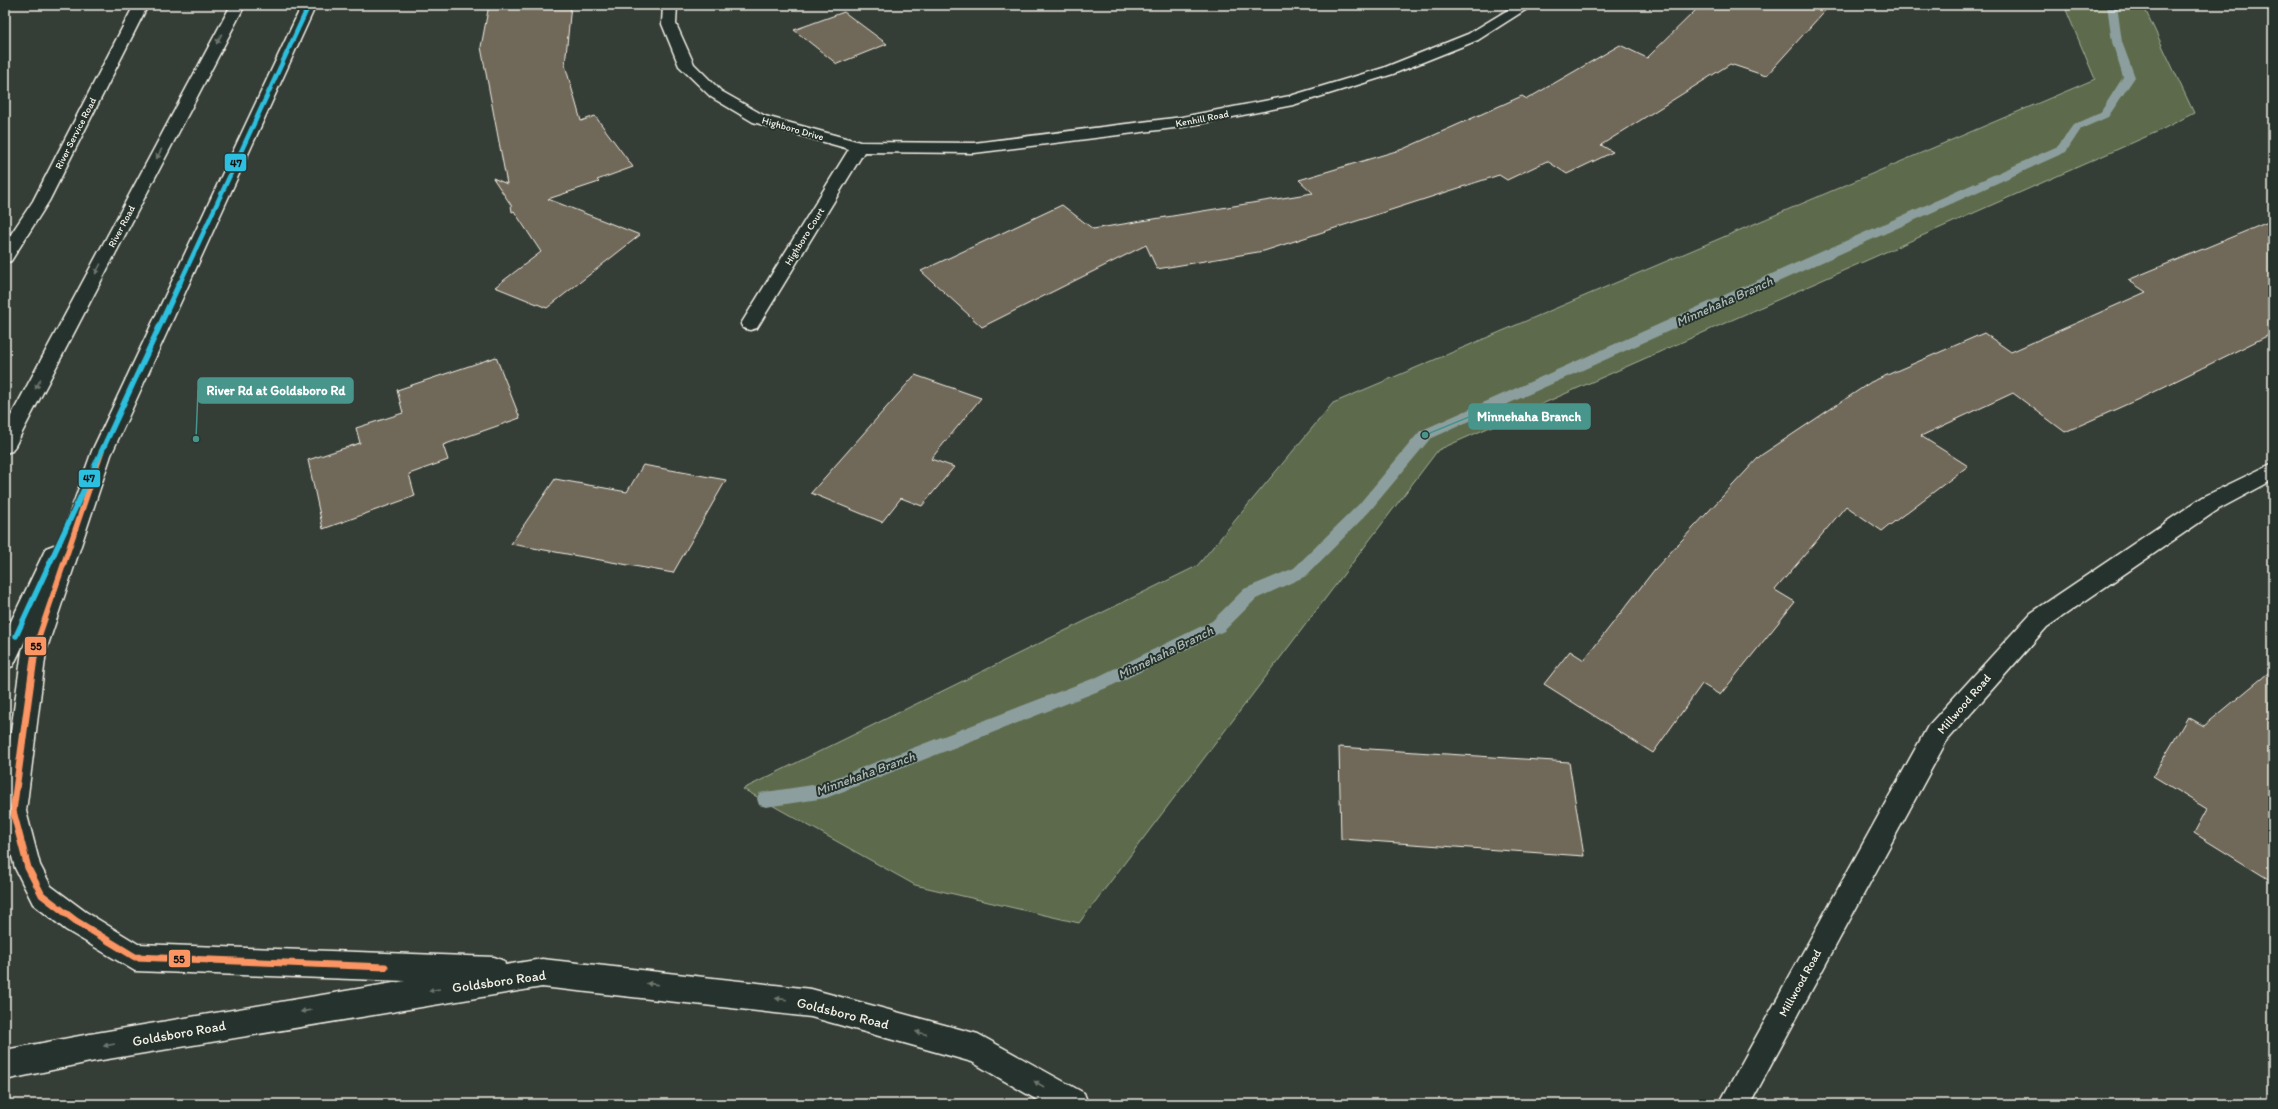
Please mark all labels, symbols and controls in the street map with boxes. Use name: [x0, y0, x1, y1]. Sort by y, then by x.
one-way arrow: [216, 34, 223, 45]
street label: River Service Road: [52, 95, 99, 171]
street label: Kenhill Road: [1174, 107, 1230, 130]
street label: Highboro Drive: [760, 113, 825, 144]
one-way arrow: [156, 149, 162, 160]
line badge: 47: [224, 153, 247, 172]
text: 47: [230, 157, 243, 170]
street label: River Road: [105, 202, 138, 250]
street label: Highboro Court: [781, 205, 828, 268]
one-way arrow: [95, 264, 101, 275]
water label: Minnehaha Branch: [1674, 273, 1775, 329]
callout: River Rd at Goldsboro Rd: [198, 378, 353, 403]
one-way arrow: [34, 379, 41, 390]
text: River Rd at Goldsboro Rd: [207, 383, 346, 398]
callout: Minnehaha Branch: [1469, 404, 1590, 429]
text: Minnehaha Branch: [1477, 409, 1581, 424]
line badge: 47: [78, 469, 101, 488]
text: 47: [83, 472, 96, 485]
water label: Minnehaha Branch: [1115, 623, 1216, 682]
line badge: 55: [24, 636, 47, 656]
text: 55: [30, 640, 42, 653]
street label: Millwood Road: [1934, 671, 1994, 737]
water label: Minnehaha Branch: [814, 748, 917, 798]
street label: Millwood Road: [1776, 946, 1824, 1019]
line badge: 55: [168, 949, 191, 968]
text: 55: [173, 953, 185, 966]
street label: Goldsboro Road: [451, 966, 547, 996]
one-way arrow: [646, 981, 658, 988]
one-way arrow: [428, 987, 441, 993]
street label: Goldsboro Road: [795, 994, 891, 1033]
one-way arrow: [775, 996, 787, 1002]
one-way arrow: [300, 1008, 312, 1014]
street label: Goldsboro Road: [131, 1017, 227, 1050]
one-way arrow: [914, 1030, 926, 1036]
one-way arrow: [103, 1042, 115, 1048]
one-way arrow: [1033, 1081, 1045, 1088]

